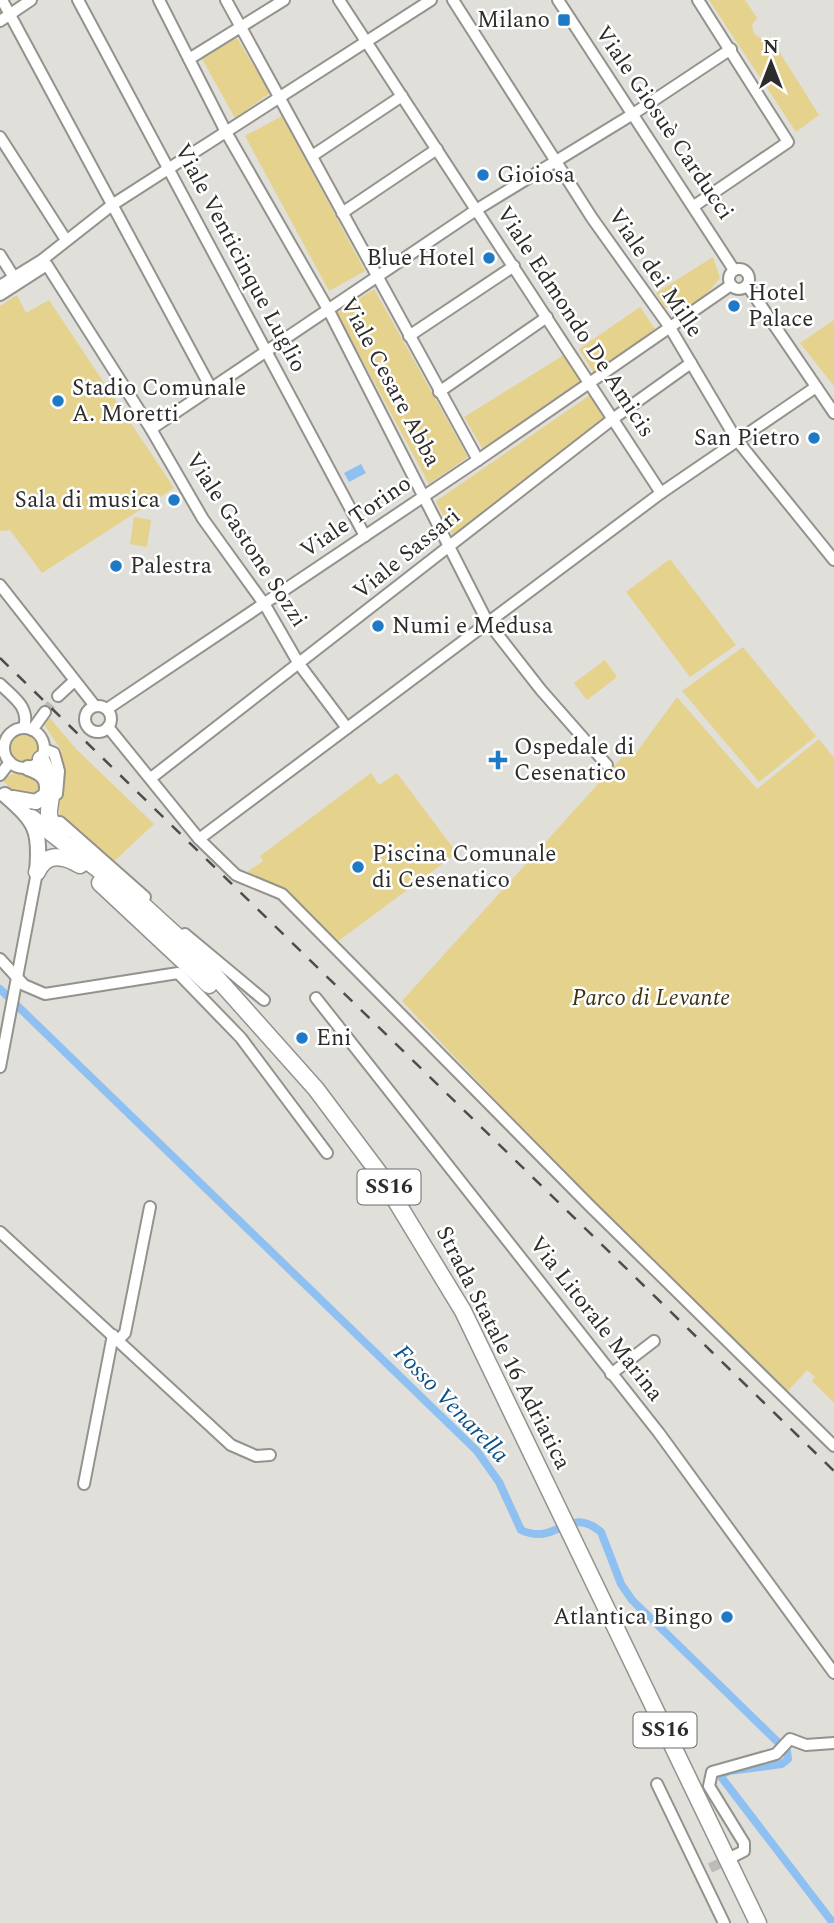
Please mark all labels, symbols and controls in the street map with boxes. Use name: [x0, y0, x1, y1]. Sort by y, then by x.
place label: Milano: [477, 3, 550, 38]
marker: Milano: [556, 12, 572, 28]
street label: Viale Giosuè Carducci: [586, 19, 742, 227]
north arrow: [736, 28, 806, 98]
text: N: [763, 33, 779, 62]
street label: Viale Venticinque Luglio: [165, 137, 315, 379]
place label: Gioiosa: [497, 158, 575, 193]
marker: Gioiosa: [475, 167, 491, 183]
street label: Viale Edmondo De Amicis: [487, 199, 663, 445]
street label: Viale dei Mille: [599, 201, 711, 345]
place label: Blue Hotel: [366, 241, 475, 276]
marker: Blue Hotel: [481, 250, 497, 266]
place label: Hotel Palace: [748, 276, 814, 337]
street label: Viale Cesare Abba: [330, 291, 450, 473]
marker: Hotel Palace: [726, 298, 742, 314]
place label: Stadio Comunale A. Moretti: [72, 371, 246, 432]
marker: Stadio Comunale A. Moretti: [50, 393, 66, 409]
place label: San Pietro: [694, 421, 800, 456]
marker: San Pietro: [806, 430, 822, 446]
street label: Viale Gastone Sozzi: [176, 445, 316, 635]
street label: Viale Torino: [293, 467, 419, 567]
place label: Sala di musica: [15, 483, 160, 518]
marker: Sala di musica: [166, 492, 182, 508]
street label: Viale Sassari: [345, 499, 469, 609]
place label: Palestra: [130, 549, 212, 584]
marker: Palestra: [108, 558, 124, 574]
place label: Numi e Medusa: [392, 609, 553, 644]
marker: Numi e Medusa: [370, 618, 386, 634]
place label: Ospedale di Cesenatico: [514, 730, 634, 791]
marker: Ospedale di Cesenatico: [488, 750, 508, 770]
place label: Piscina Comunale di Cesenatico: [372, 837, 556, 898]
marker: Piscina Comunale di Cesenatico: [350, 859, 366, 875]
park label: Parco di Levante: [572, 981, 730, 1016]
place label: Eni: [316, 1021, 351, 1056]
marker: Eni: [294, 1030, 310, 1046]
road number: SS16: [358, 1170, 420, 1204]
street label: Strada Statale 16 Adriatica: [426, 1220, 580, 1476]
street label: Via Litorale Marina: [520, 1229, 672, 1409]
water label: Fosso Venarella: [385, 1336, 517, 1472]
place label: Atlantica Bingo: [553, 1600, 713, 1635]
marker: Atlantica Bingo: [719, 1609, 735, 1625]
road number: SS16: [634, 1712, 696, 1748]

